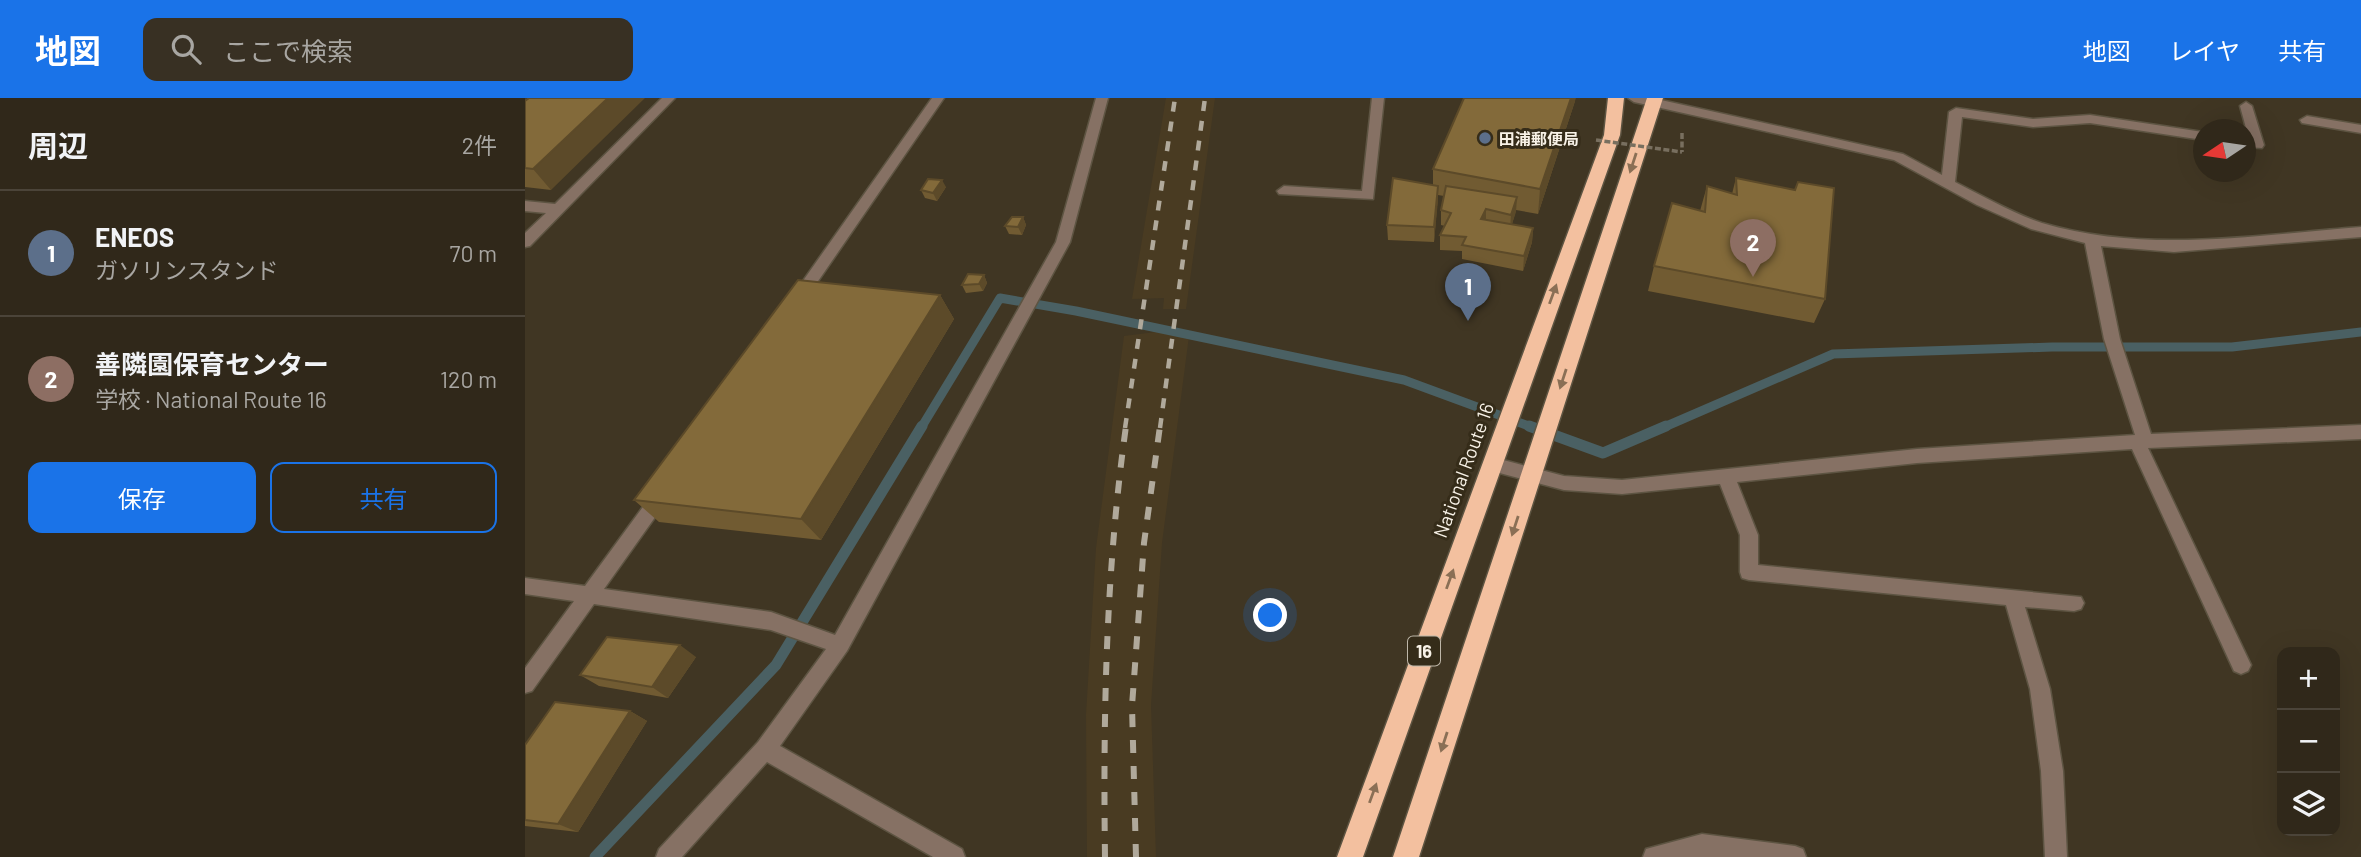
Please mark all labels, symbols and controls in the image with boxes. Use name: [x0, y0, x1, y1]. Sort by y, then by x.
search box: [143, 18, 633, 81]
text: 地図: [35, 30, 101, 70]
icon: search: [167, 30, 205, 68]
text: ここで検索: [223, 35, 353, 66]
text: 地図: [2083, 36, 2131, 65]
text: レイヤ: [2169, 36, 2240, 65]
text: 共有: [2278, 36, 2326, 65]
north arrow: [2193, 119, 2256, 182]
text: 周辺: [28, 127, 88, 163]
place label: 田浦郵便局: [1499, 129, 1579, 148]
marker: 田浦郵便局: [1477, 130, 1493, 146]
text: 2件: [462, 131, 497, 159]
one-way arrow: [1628, 153, 1638, 174]
pin: 2: [1730, 219, 1776, 277]
text: ENEOS: [95, 221, 174, 252]
text: 1: [47, 239, 55, 267]
text: 70 m: [450, 239, 497, 267]
text: ガソリンスタンド: [95, 256, 279, 284]
pin: 1: [1445, 263, 1491, 321]
one-way arrow: [1548, 284, 1559, 305]
text: 善隣園保育センター: [95, 348, 329, 379]
text: 2: [45, 365, 57, 393]
text: 120 m: [440, 365, 497, 393]
one-way arrow: [1557, 369, 1568, 390]
text: 学校 · National Route 16: [95, 385, 327, 413]
street label: National Route 16: [1428, 399, 1498, 541]
button: 保存: [28, 462, 256, 533]
button: 共有: [270, 462, 497, 533]
one-way arrow: [1509, 516, 1519, 537]
one-way arrow: [1445, 568, 1456, 589]
your location: [1253, 598, 1287, 632]
road number: 16: [1408, 636, 1440, 666]
map controls: [2277, 647, 2340, 836]
button: +: [2277, 647, 2340, 710]
button: −: [2277, 710, 2340, 773]
one-way arrow: [1438, 732, 1449, 753]
button: layers: [2277, 773, 2340, 836]
one-way arrow: [1368, 782, 1379, 803]

